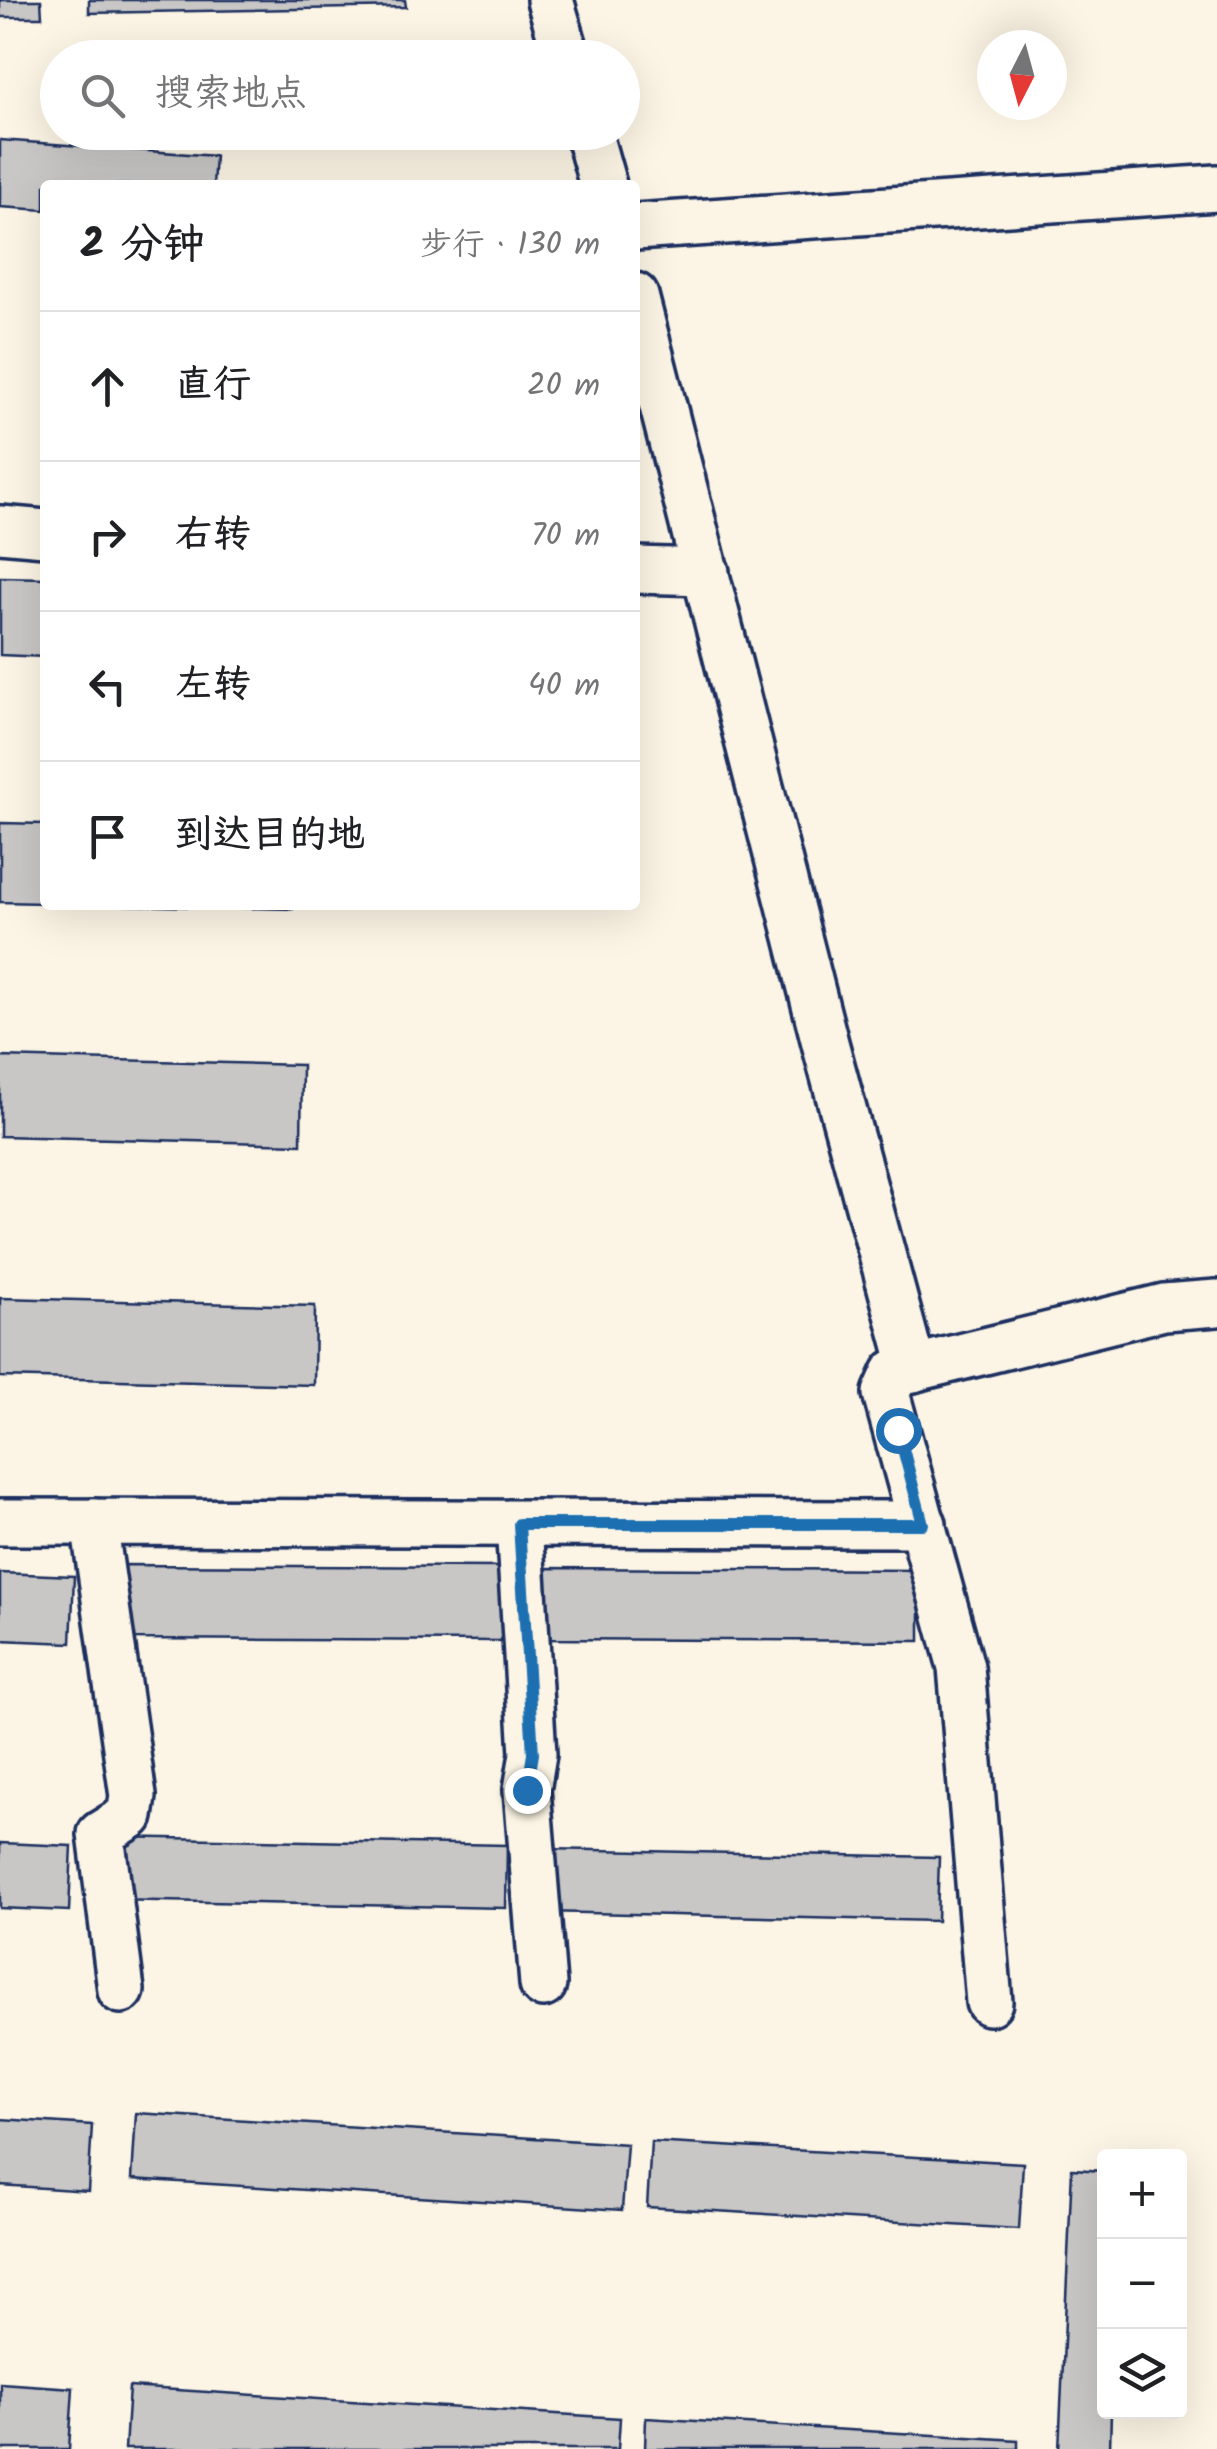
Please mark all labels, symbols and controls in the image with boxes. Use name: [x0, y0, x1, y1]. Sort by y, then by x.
north arrow: [977, 30, 1067, 120]
search box: [40, 40, 640, 150]
text: 搜索地点: [155, 65, 307, 125]
icon: search: [75, 68, 130, 123]
text: 2 分钟: [80, 212, 205, 279]
text: 步行 · 130 m: [420, 220, 600, 271]
text: 直行: [175, 356, 251, 416]
icon: ahead: [80, 359, 135, 414]
text: 20 m: [527, 361, 600, 412]
text: 右转: [175, 506, 251, 566]
icon: right: [80, 509, 135, 564]
text: 70 m: [531, 511, 600, 562]
text: 左转: [175, 656, 251, 716]
icon: left: [80, 659, 135, 714]
text: 40 m: [528, 661, 600, 712]
text: 到达目的地: [175, 806, 365, 866]
icon: arrive: [80, 809, 135, 864]
route start: [876, 1408, 922, 1454]
route end: [505, 1768, 551, 1814]
map controls: [1097, 2149, 1187, 2419]
button: +: [1097, 2149, 1187, 2239]
button: −: [1097, 2239, 1187, 2329]
button: layers: [1097, 2329, 1187, 2419]

